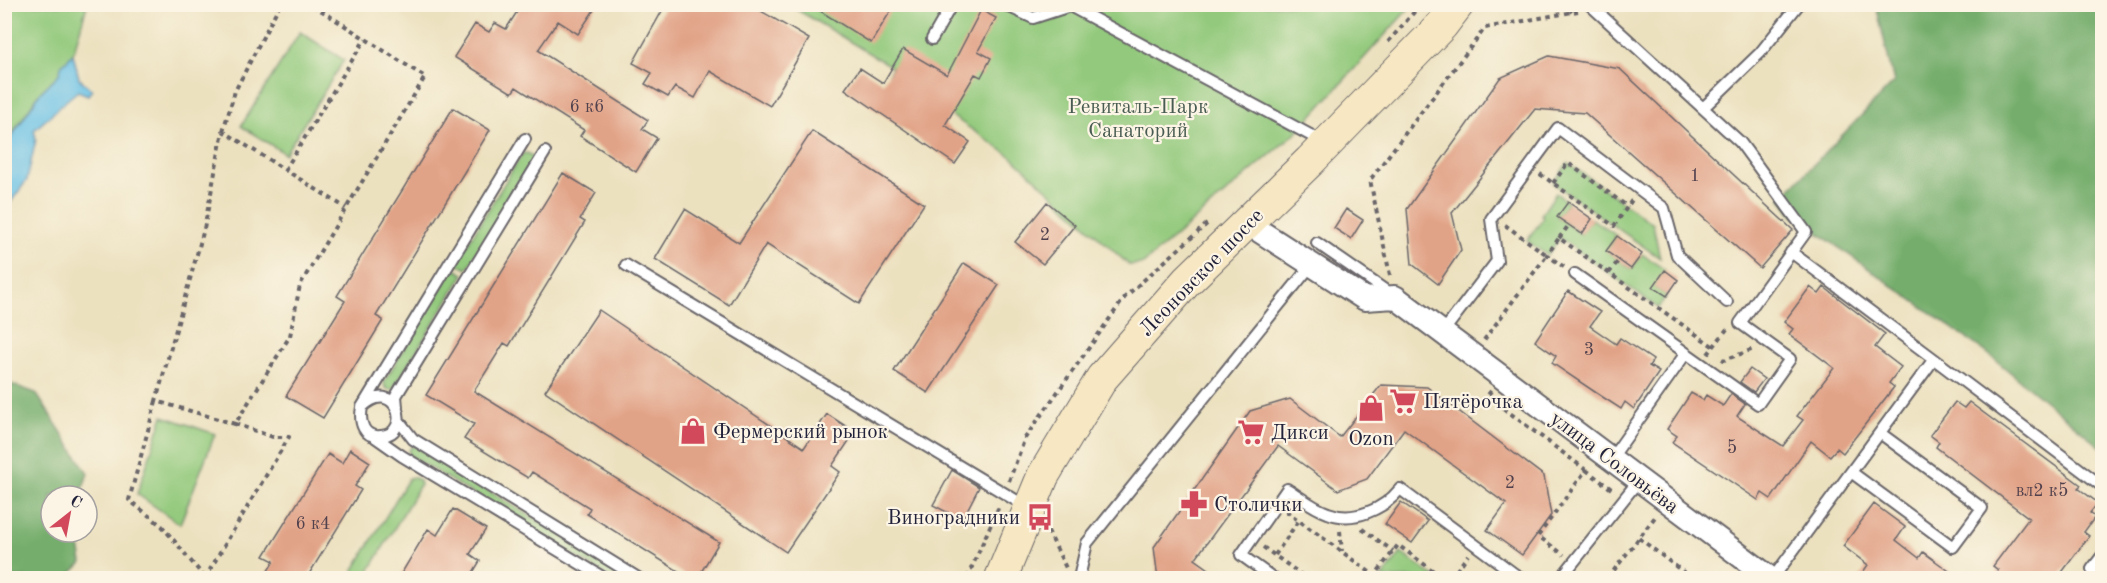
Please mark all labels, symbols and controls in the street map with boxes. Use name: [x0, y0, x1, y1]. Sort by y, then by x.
park label: Ревиталь-Парк Санаторий: [1068, 97, 1209, 142]
house number: 6 к6: [570, 98, 604, 116]
house number: 1: [1690, 167, 1700, 185]
street label: Леоновское шоссе: [1136, 205, 1268, 341]
house number: 2: [1040, 226, 1050, 244]
house number: 3: [1584, 341, 1594, 359]
supermarket icon: Пятёрочка: [1388, 386, 1418, 416]
place label: Пятёрочка: [1423, 392, 1523, 413]
shop icon: Ozon: [1356, 393, 1386, 423]
street label: улица Соловьёва: [1546, 408, 1682, 518]
shop icon: Фермерский рынок: [678, 416, 708, 446]
supermarket icon: Дикси: [1236, 417, 1266, 447]
place label: Фермерский рынок: [713, 422, 889, 443]
place label: Дикси: [1271, 423, 1329, 444]
place label: Ozon: [1348, 429, 1394, 450]
house number: 5: [1727, 439, 1737, 457]
house number: 2: [1505, 474, 1515, 492]
house number: вл2 к5: [2016, 482, 2068, 500]
north arrow: [39, 484, 99, 544]
pharmacy icon: Столички: [1179, 489, 1209, 519]
text: С: [67, 493, 84, 512]
place label: Столички: [1214, 495, 1303, 516]
bus stop icon: Виноградники: [1025, 502, 1055, 532]
place label: Виноградники: [887, 508, 1020, 529]
house number: 6 к4: [296, 515, 330, 533]

